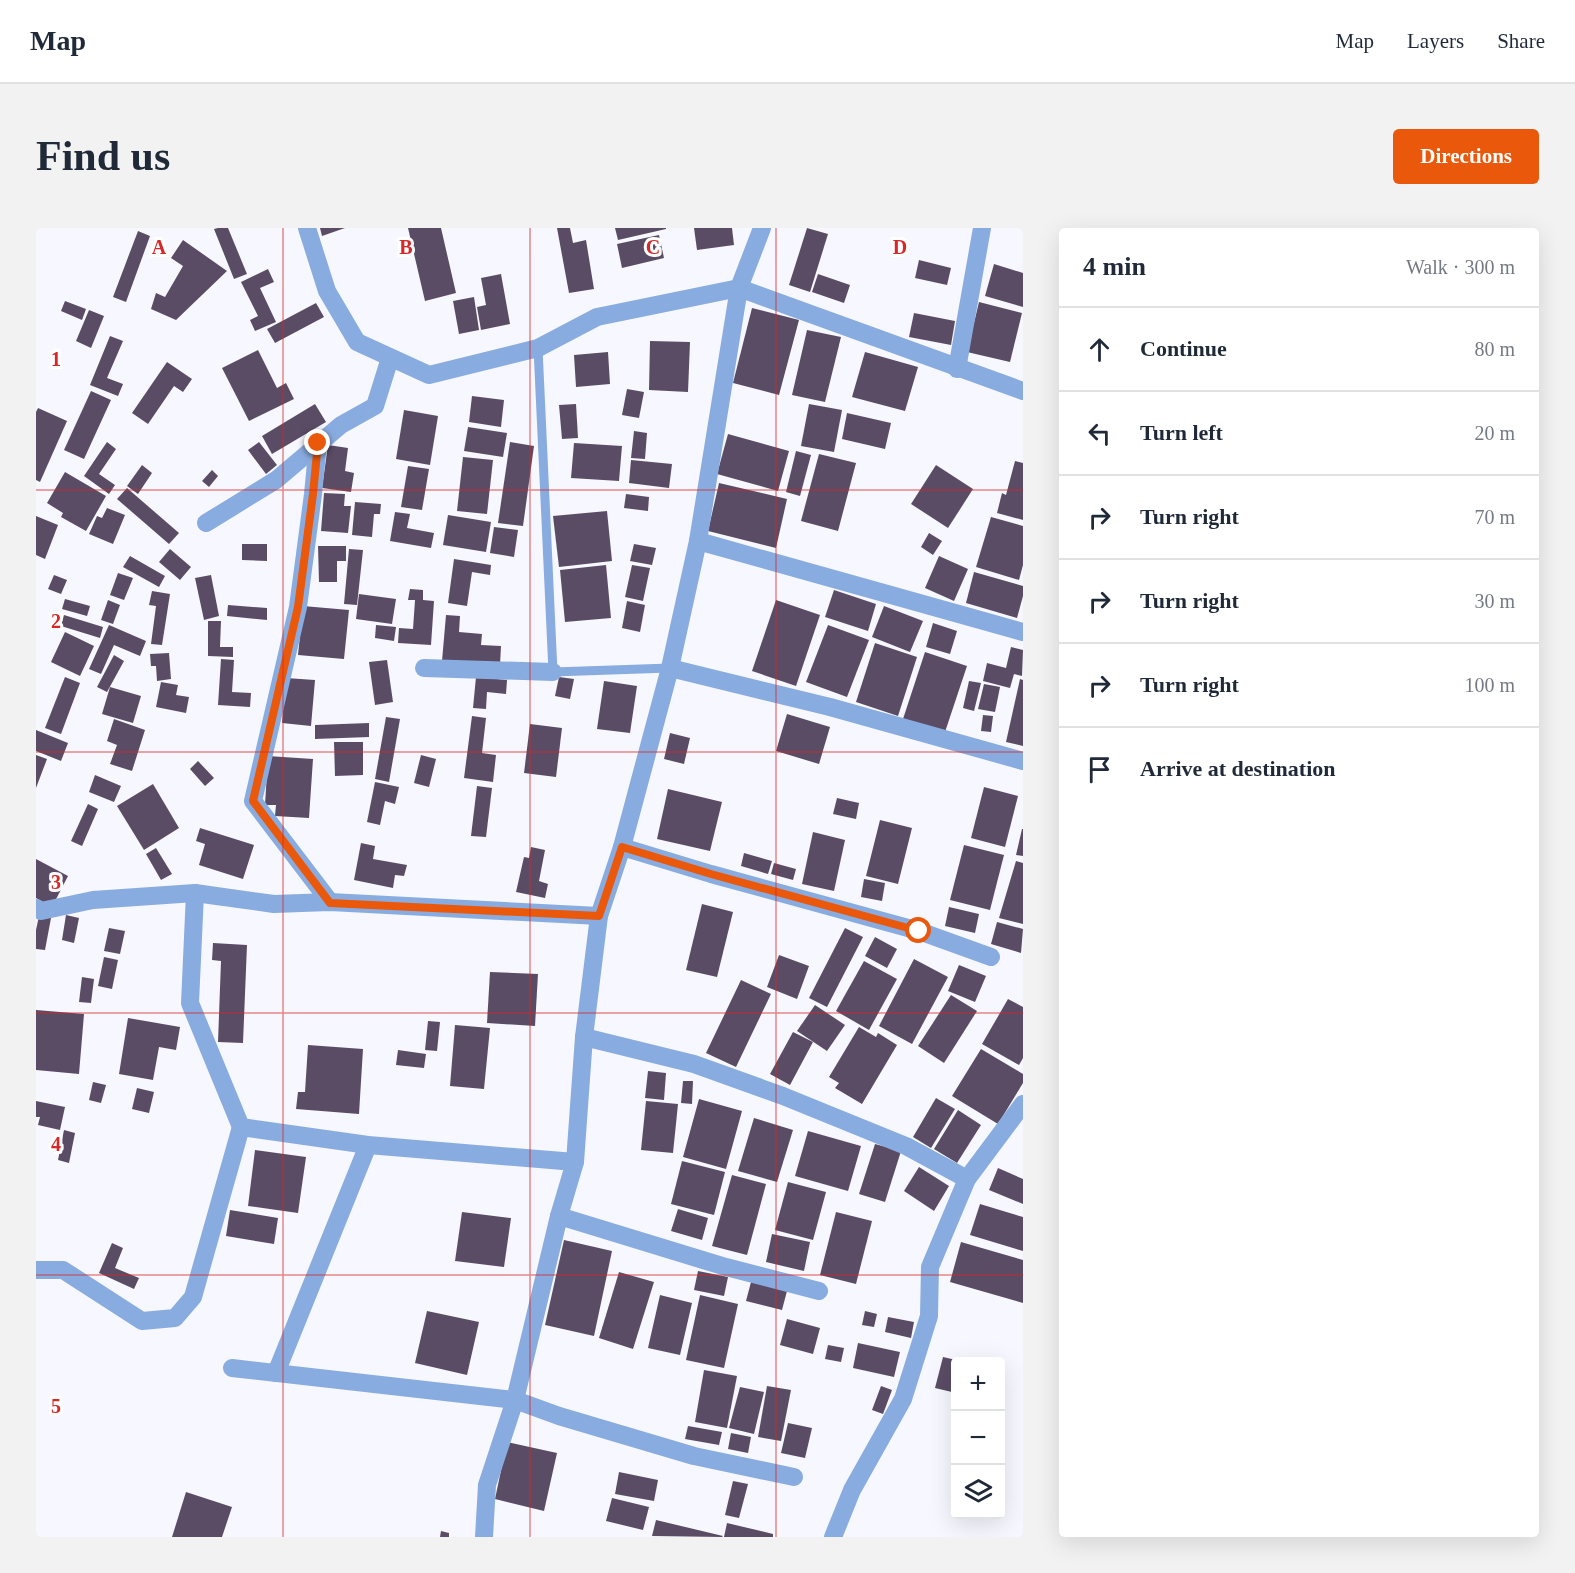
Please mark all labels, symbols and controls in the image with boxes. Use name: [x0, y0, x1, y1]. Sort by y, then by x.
text: Map: [30, 25, 86, 56]
text: Map: [1336, 29, 1374, 53]
text: Layers: [1407, 29, 1464, 53]
text: Share: [1497, 29, 1545, 53]
button: Directions: [1393, 129, 1539, 184]
text: Find us: [36, 133, 170, 179]
text: A: [152, 236, 167, 258]
text: B: [399, 236, 413, 258]
text: C: [646, 236, 660, 258]
text: D: [893, 236, 907, 258]
text: 4 min: [1083, 252, 1146, 281]
text: Walk · 300 m: [1406, 256, 1515, 278]
icon: ahead: [1083, 333, 1116, 366]
text: Continue: [1140, 336, 1227, 361]
text: 80 m: [1474, 338, 1515, 360]
text: 1: [51, 348, 61, 370]
icon: left: [1083, 417, 1116, 450]
text: Turn left: [1140, 420, 1223, 445]
text: 20 m: [1474, 422, 1515, 444]
route end: [304, 429, 330, 455]
icon: right: [1083, 501, 1116, 534]
text: Turn right: [1140, 504, 1239, 529]
text: 70 m: [1474, 506, 1515, 528]
icon: right: [1083, 585, 1116, 618]
text: Turn right: [1140, 588, 1239, 613]
text: 30 m: [1474, 590, 1515, 612]
text: 2: [51, 610, 61, 632]
icon: right: [1083, 669, 1116, 702]
text: Turn right: [1140, 672, 1239, 697]
text: 100 m: [1464, 674, 1515, 696]
icon: arrive: [1083, 753, 1116, 786]
text: Arrive at destination: [1140, 756, 1336, 781]
text: 3: [51, 871, 61, 893]
route start: [905, 917, 931, 943]
text: 4: [51, 1133, 61, 1155]
map controls: [951, 1357, 1005, 1519]
button: +: [951, 1357, 1005, 1411]
text: 5: [51, 1395, 61, 1417]
button: −: [951, 1411, 1005, 1465]
button: layers: [951, 1465, 1005, 1519]

